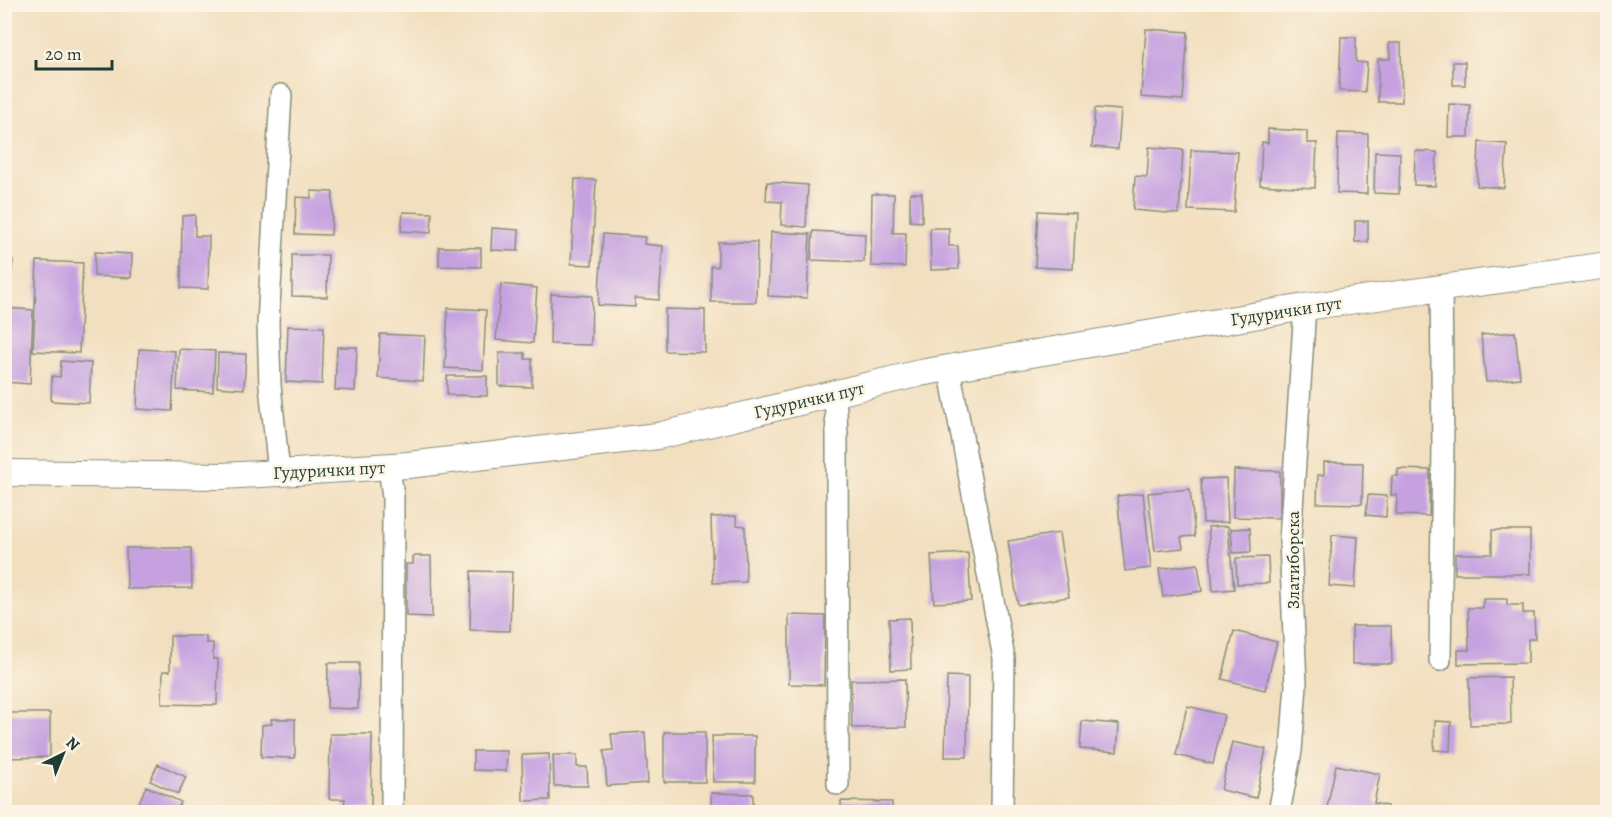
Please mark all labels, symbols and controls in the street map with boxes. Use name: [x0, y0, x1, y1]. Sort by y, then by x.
scale bar: [36, 33, 112, 71]
text: 20 m: [45, 42, 82, 66]
street label: Гудурички пут: [1229, 290, 1343, 332]
street label: Гудурички пут: [751, 376, 867, 424]
street label: Гудурички пут: [272, 455, 386, 485]
street label: Златиборска: [1281, 510, 1305, 609]
north arrow: [33, 724, 93, 784]
text: N: [61, 732, 85, 756]

